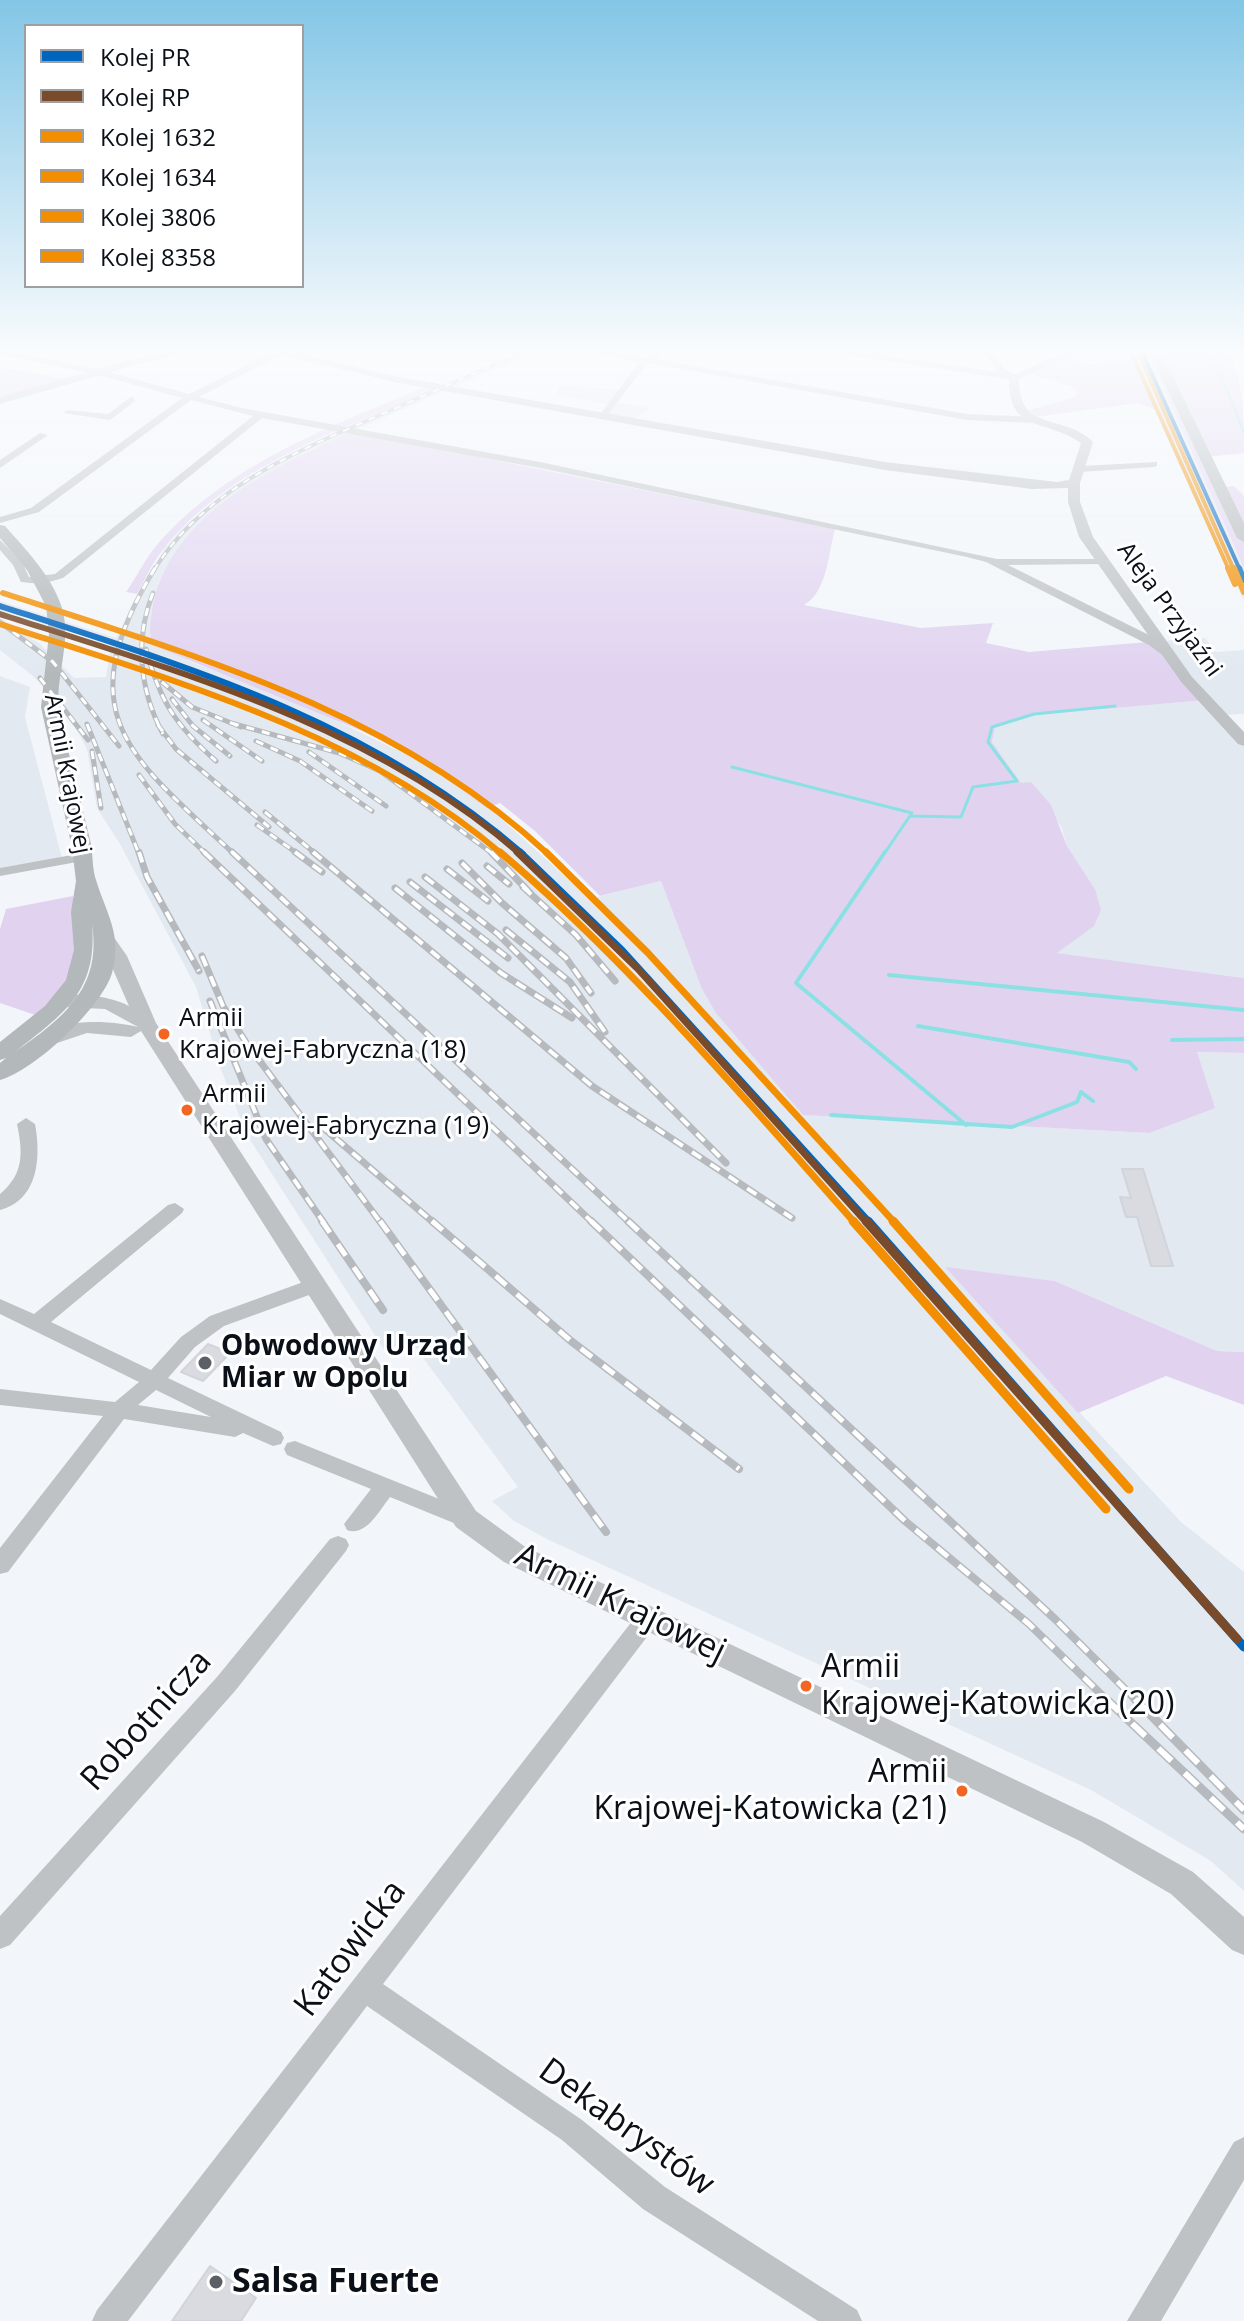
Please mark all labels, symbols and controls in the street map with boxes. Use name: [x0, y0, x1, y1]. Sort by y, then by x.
legend: [24, 24, 304, 288]
text: Kolej PR: [100, 40, 190, 73]
text: Kolej RP: [100, 80, 190, 113]
text: Kolej 1632: [100, 120, 216, 153]
text: Kolej 1634: [100, 160, 216, 193]
text: Kolej 3806: [100, 200, 216, 233]
text: Kolej 8358: [100, 240, 216, 273]
street label: Aleja Przyjaźni: [1111, 537, 1227, 683]
street label: Armii Krajowej: [37, 692, 97, 856]
place label: Armii Krajowej-Fabryczna (18): [179, 1003, 466, 1064]
marker: Armii Krajowej-Fabryczna (18): [156, 1026, 172, 1042]
place label: Armii Krajowej-Fabryczna (19): [202, 1079, 489, 1140]
marker: Armii Krajowej-Fabryczna (19): [179, 1102, 195, 1118]
place label: Obwodowy Urząd Miar w Opolu: [221, 1330, 467, 1396]
marker: Obwodowy Urząd Miar w Opolu: [196, 1354, 214, 1372]
street label: Armii Krajowej: [508, 1535, 732, 1673]
street label: Robotnicza: [73, 1642, 221, 1800]
place label: Armii Krajowej-Katowicka (20): [821, 1649, 1175, 1724]
marker: Armii Krajowej-Katowicka (20): [798, 1678, 814, 1694]
place label: Armii Krajowej-Katowicka (21): [593, 1754, 947, 1829]
marker: Armii Krajowej-Katowicka (21): [954, 1783, 970, 1799]
street label: Katowicka: [286, 1873, 416, 2025]
street label: Dekabrystów: [530, 2051, 722, 2205]
place label: Salsa Fuerte: [232, 2262, 439, 2302]
marker: Salsa Fuerte: [207, 2273, 225, 2291]

